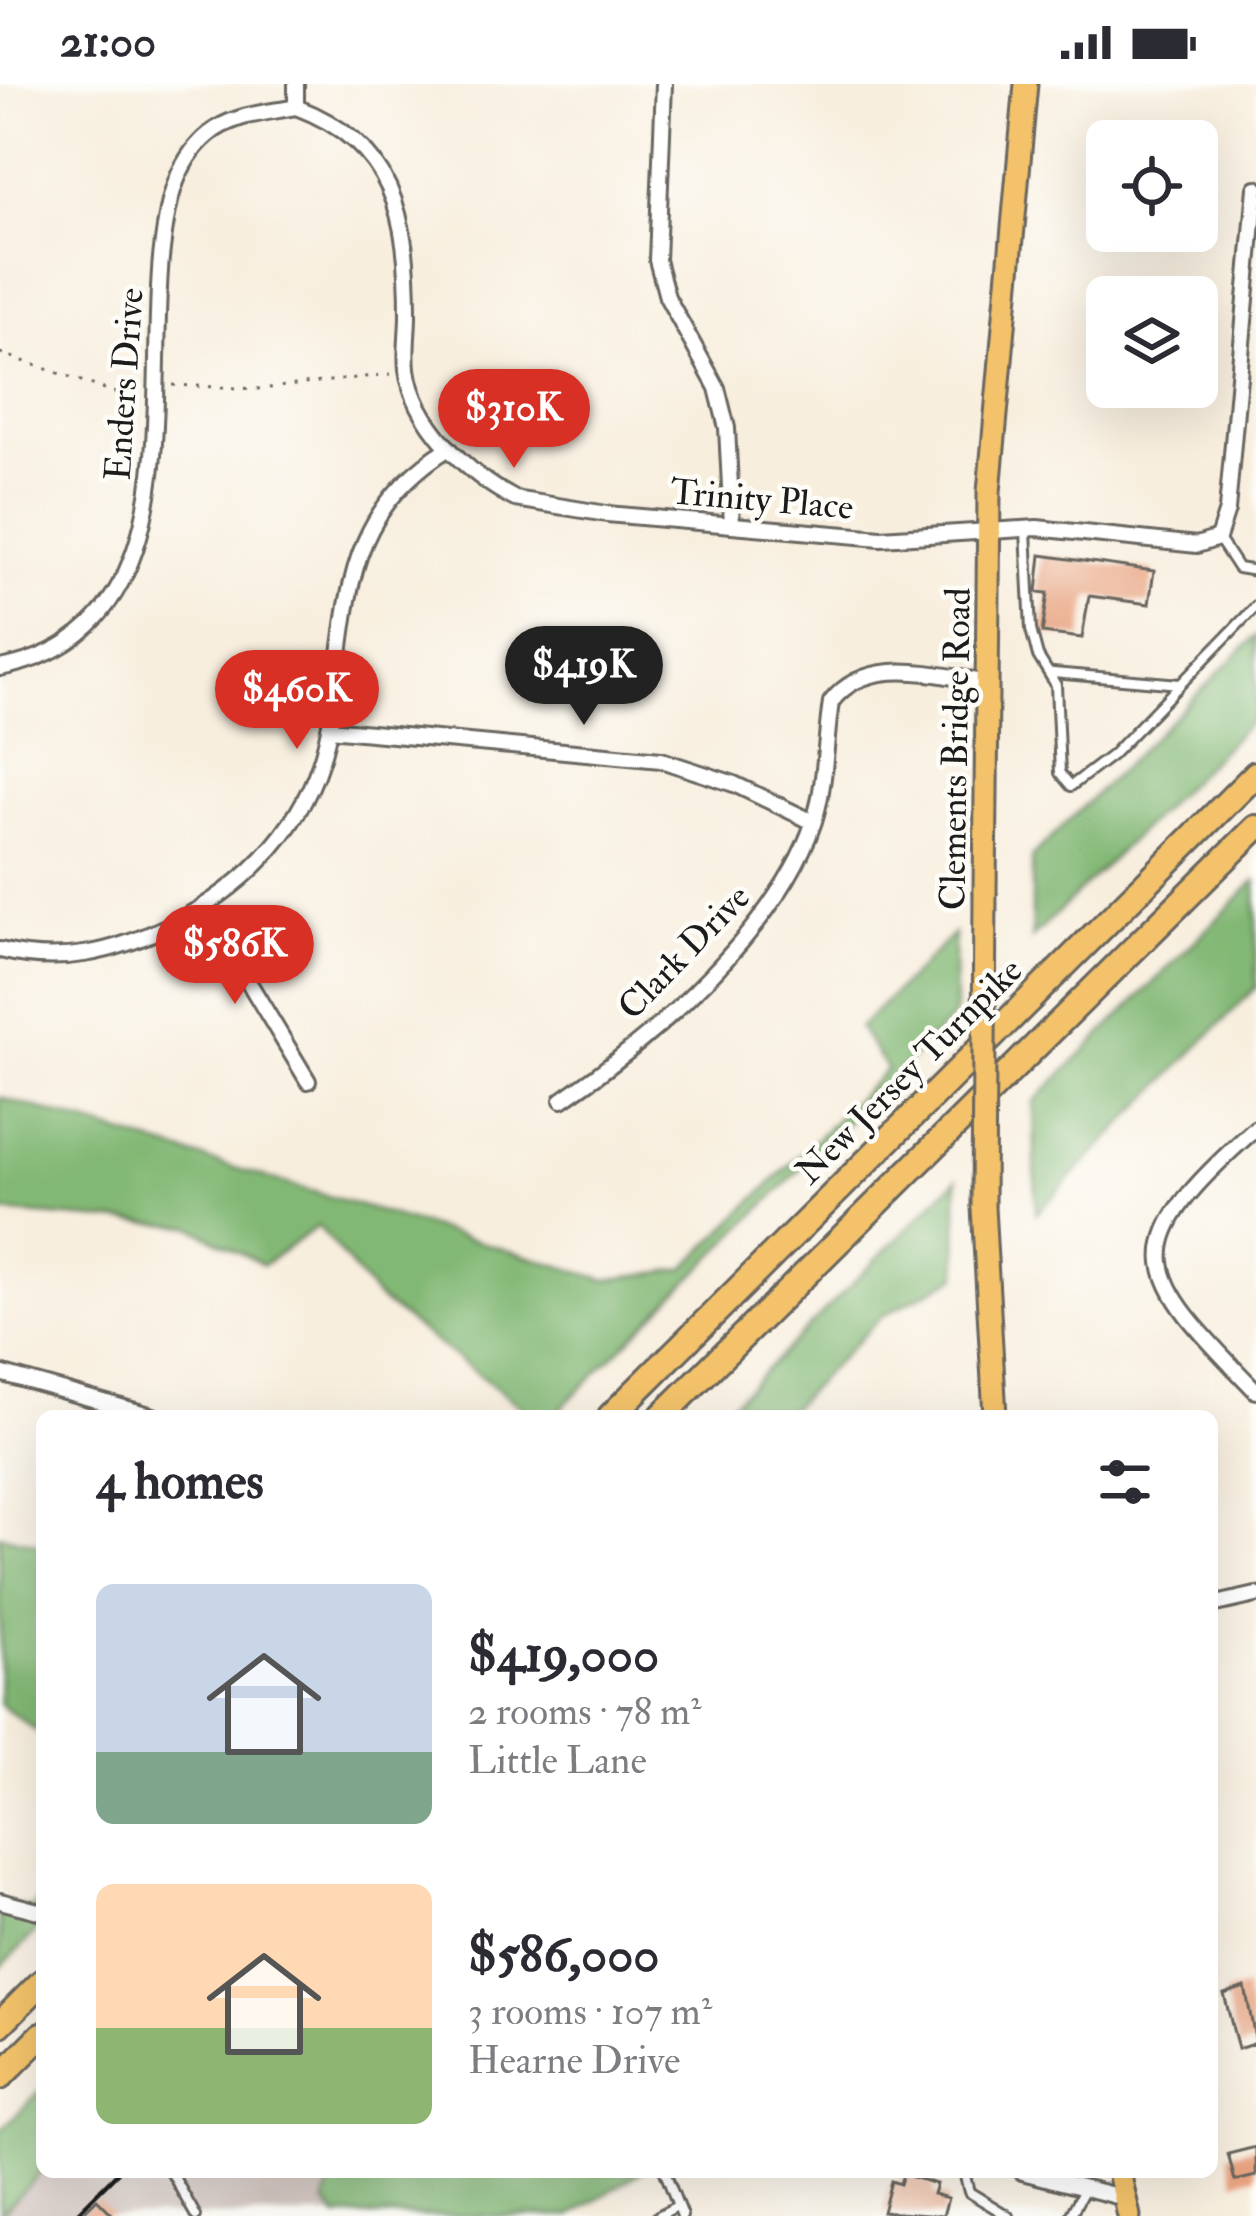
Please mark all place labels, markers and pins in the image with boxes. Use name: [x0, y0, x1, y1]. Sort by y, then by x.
pin: $310K: [430, 369, 598, 471]
pin: $419K: [500, 626, 668, 728]
pin: $460K: [213, 650, 381, 752]
pin: $586K: [151, 905, 319, 1007]

